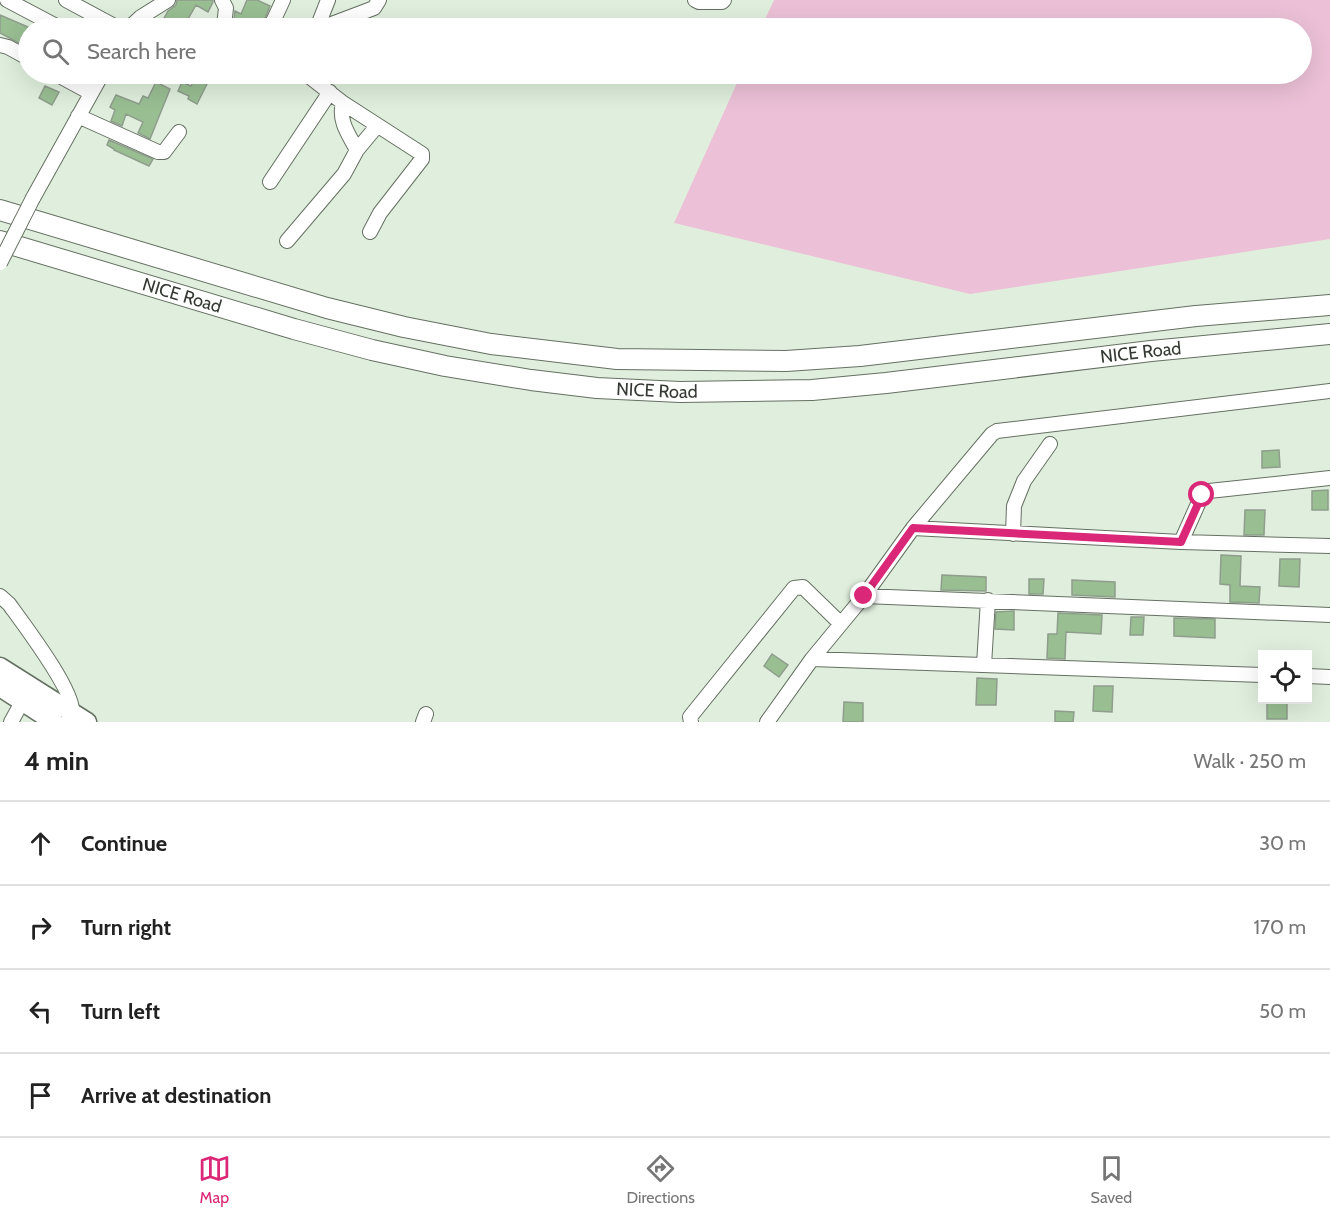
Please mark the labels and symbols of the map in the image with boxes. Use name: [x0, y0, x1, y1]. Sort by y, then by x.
street label: NICE Road: [140, 273, 224, 318]
street label: NICE Road: [1099, 337, 1182, 368]
street label: NICE Road: [616, 378, 698, 403]
route start: [1188, 481, 1214, 507]
route end: [850, 582, 876, 608]

